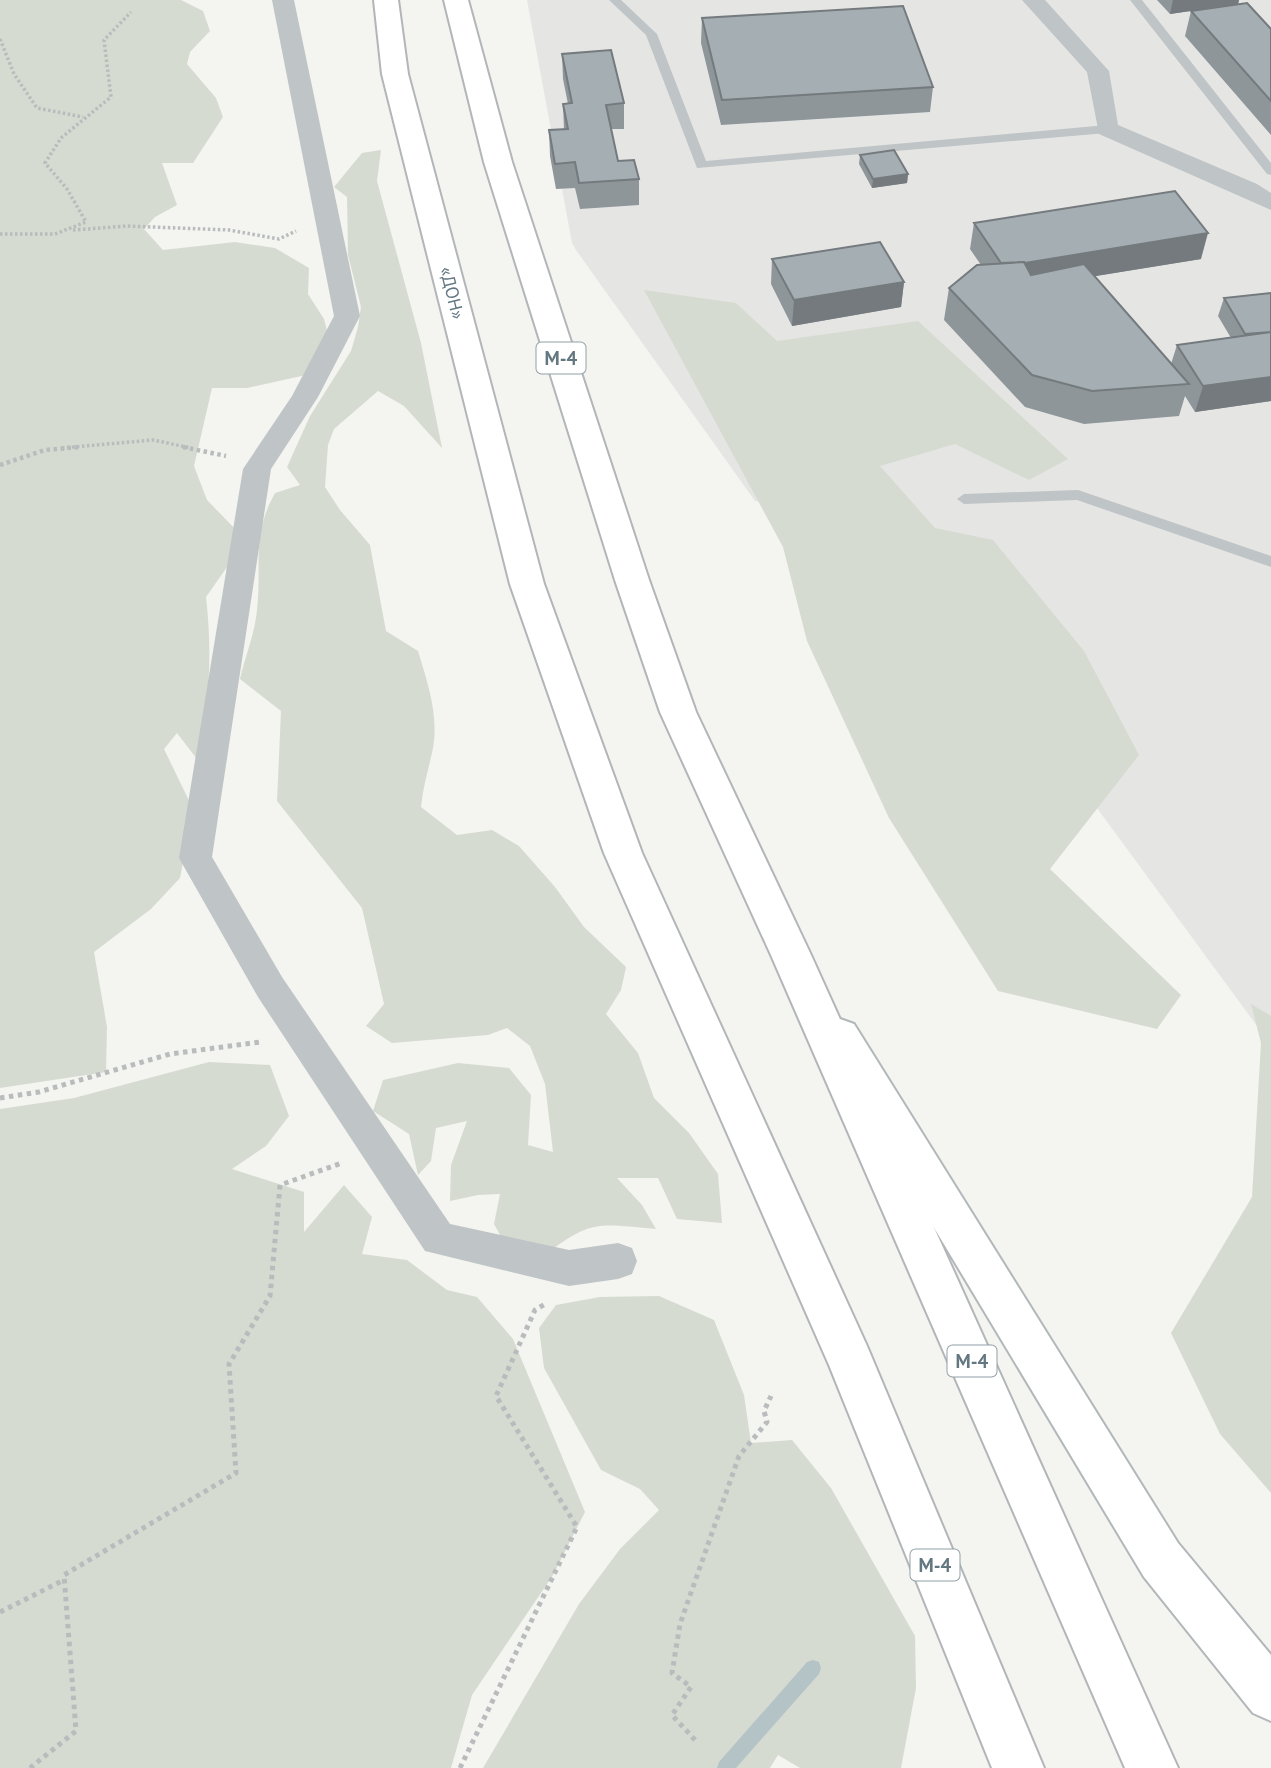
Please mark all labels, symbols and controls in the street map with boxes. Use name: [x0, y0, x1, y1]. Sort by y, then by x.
street label: «ДОН»: [435, 264, 470, 321]
road number: М-4: [536, 342, 586, 374]
road number: М-4: [948, 1345, 996, 1376]
road number: M-4: [911, 1550, 960, 1581]

